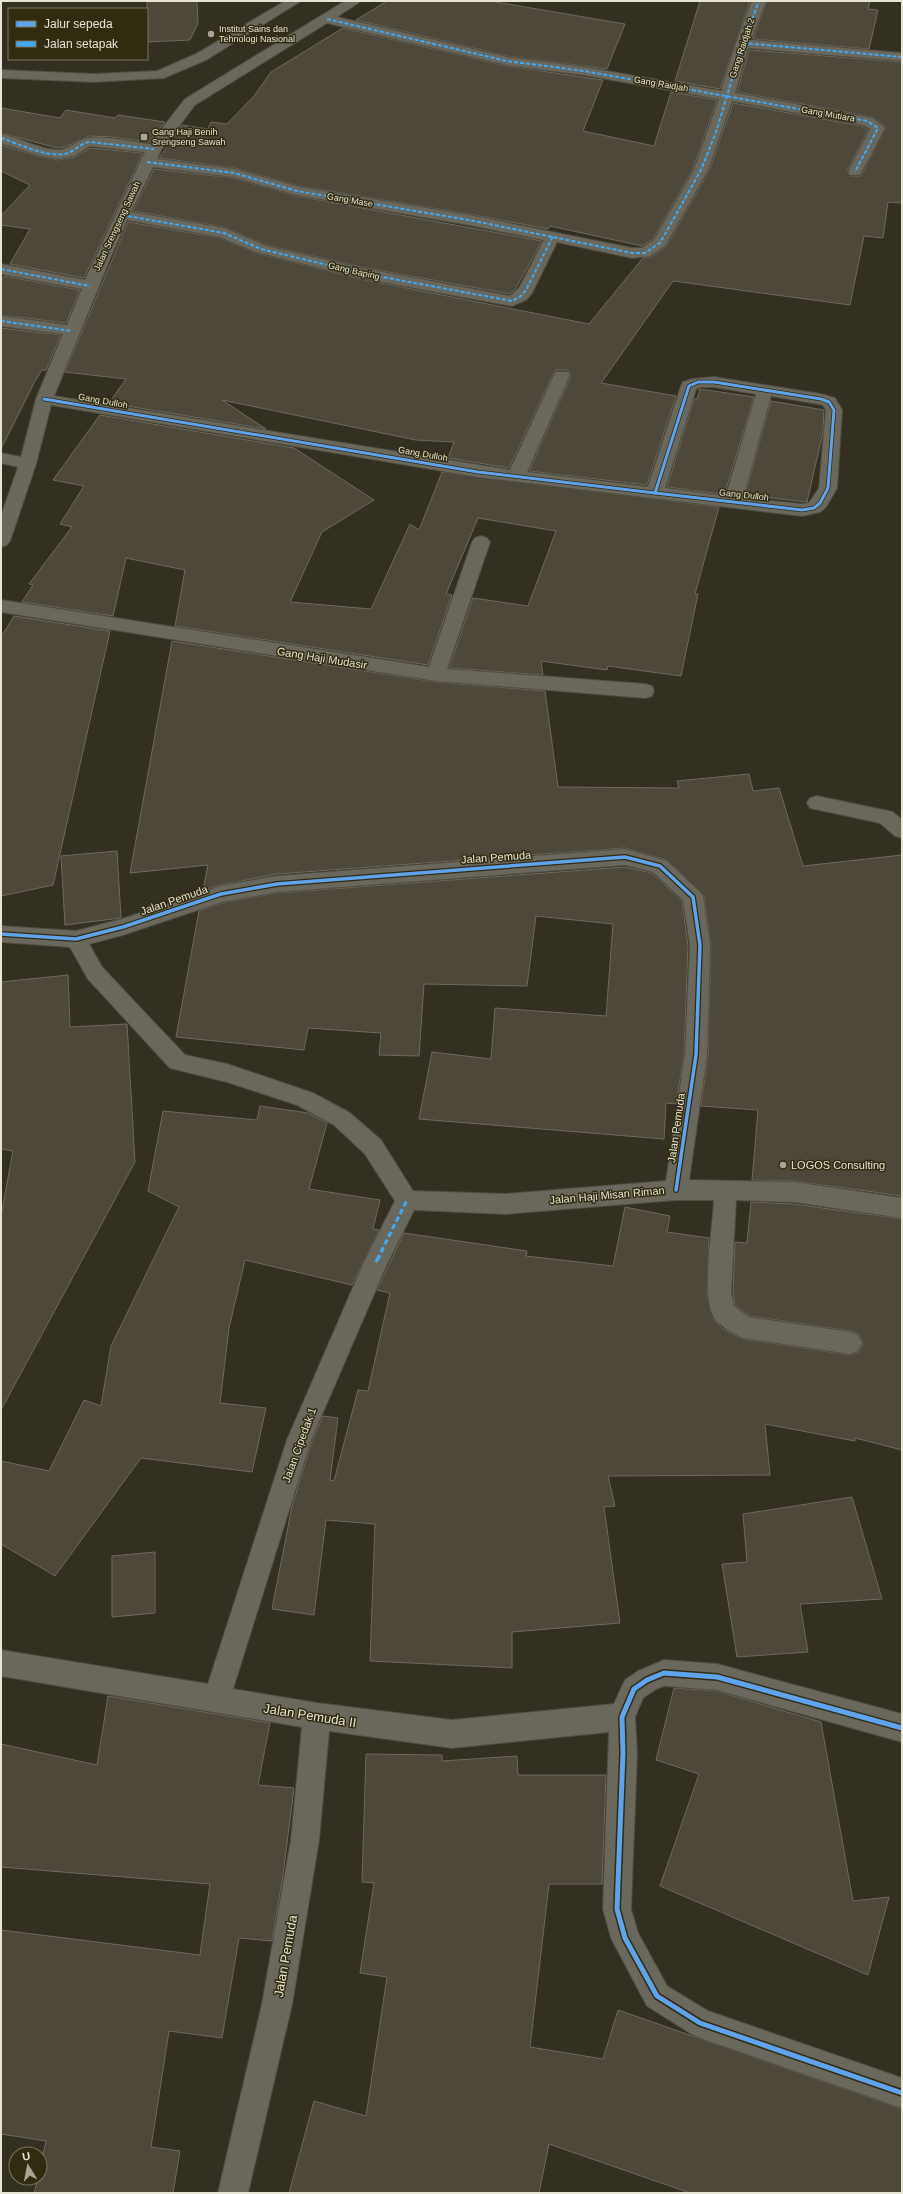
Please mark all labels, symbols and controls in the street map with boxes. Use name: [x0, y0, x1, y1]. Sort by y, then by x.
legend: [8, 8, 148, 60]
text: Jalur sepeda: [44, 17, 113, 31]
street label: Gang Raidjah 2: [728, 17, 756, 79]
place label: Institut Sains dan Tehnologi Nasional: [219, 24, 295, 44]
marker: Institut Sains dan Tehnologi Nasional: [206, 29, 216, 39]
text: Jalan setapak: [44, 37, 119, 51]
street label: Gang Raidjah: [633, 74, 689, 94]
street label: Gang Mutiara: [800, 104, 856, 124]
place label: Gang Haji Benih Srengseng Sawah: [152, 127, 226, 147]
marker: Gang Haji Benih Srengseng Sawah: [139, 132, 149, 142]
street label: Jalan Srengseng Sawah: [92, 180, 142, 272]
street label: Gang Mase: [326, 191, 374, 209]
street label: Gang Baping: [327, 260, 381, 282]
street label: Gang Dulloh: [77, 392, 129, 410]
street label: Gang Dulloh: [397, 445, 449, 463]
street label: Gang Dulloh: [719, 487, 769, 503]
street label: Gang Haji Mudasir: [276, 645, 368, 671]
street label: Jalan Pemuda: [461, 849, 532, 865]
street label: Jalan Pemuda: [139, 883, 210, 917]
street label: Jalan Pemuda: [665, 1091, 687, 1164]
place label: LOGOS Consulting: [791, 1159, 885, 1171]
marker: LOGOS Consulting: [778, 1160, 788, 1170]
street label: Jalan Haji Misan Riman: [549, 1184, 665, 1206]
street label: Jalan Cipedak 1: [280, 1406, 318, 1484]
street label: Jalan Pemuda II: [262, 1701, 357, 1730]
street label: Jalan Pemuda: [271, 1913, 300, 1998]
north arrow: [8, 2146, 48, 2186]
text: U: [21, 2150, 31, 2163]

